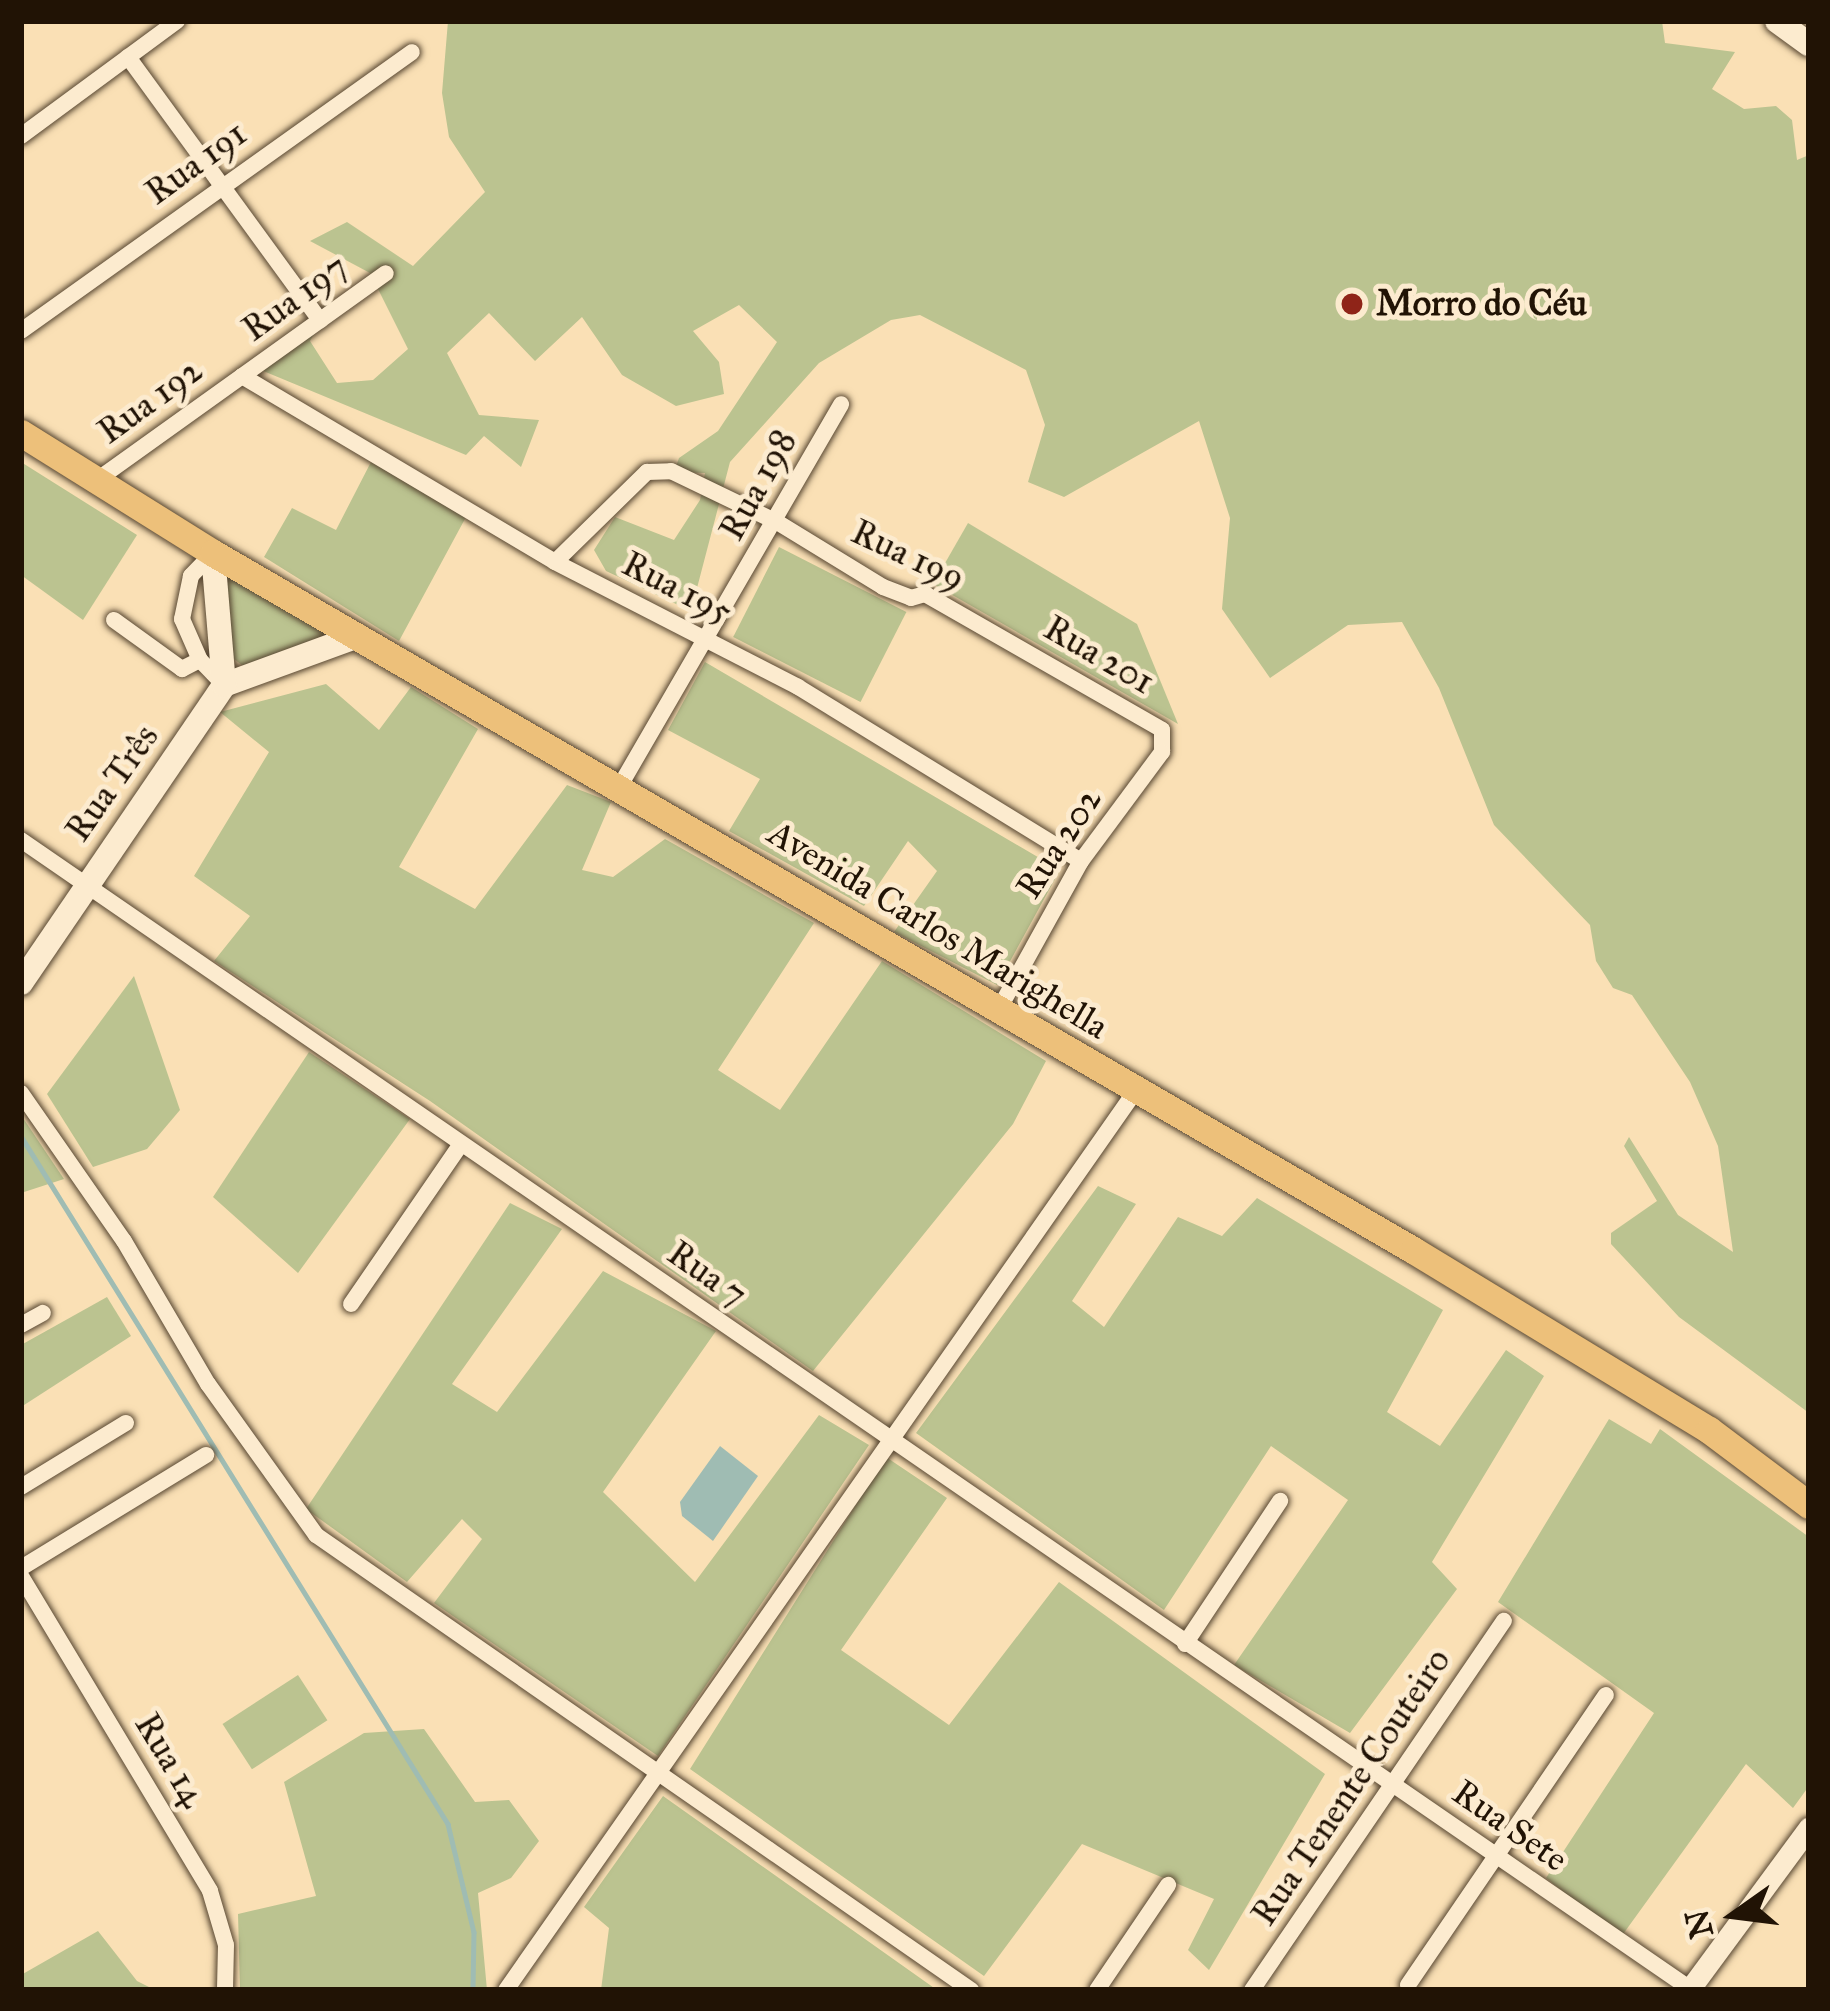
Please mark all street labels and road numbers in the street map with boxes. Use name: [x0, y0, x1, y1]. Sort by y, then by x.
street label: Rua 191: [137, 112, 255, 214]
street label: Rua 197: [234, 245, 356, 351]
street label: Rua 192: [89, 349, 211, 453]
street label: Rua 198: [710, 422, 806, 548]
street label: Rua 199: [845, 510, 971, 600]
street label: Rua 195: [615, 542, 739, 634]
street label: Rua 201: [1036, 606, 1162, 704]
street label: Rua Três: [56, 716, 168, 850]
street label: Rua 202: [1007, 779, 1111, 907]
street label: Avenida Carlos Marighella: [760, 811, 1116, 1049]
street label: Rua 7: [659, 1232, 755, 1316]
street label: Rua Tenente Couteiro: [1242, 1640, 1460, 1934]
street label: Rua 14: [125, 1705, 215, 1815]
street label: Rua Sete: [1444, 1771, 1576, 1881]

